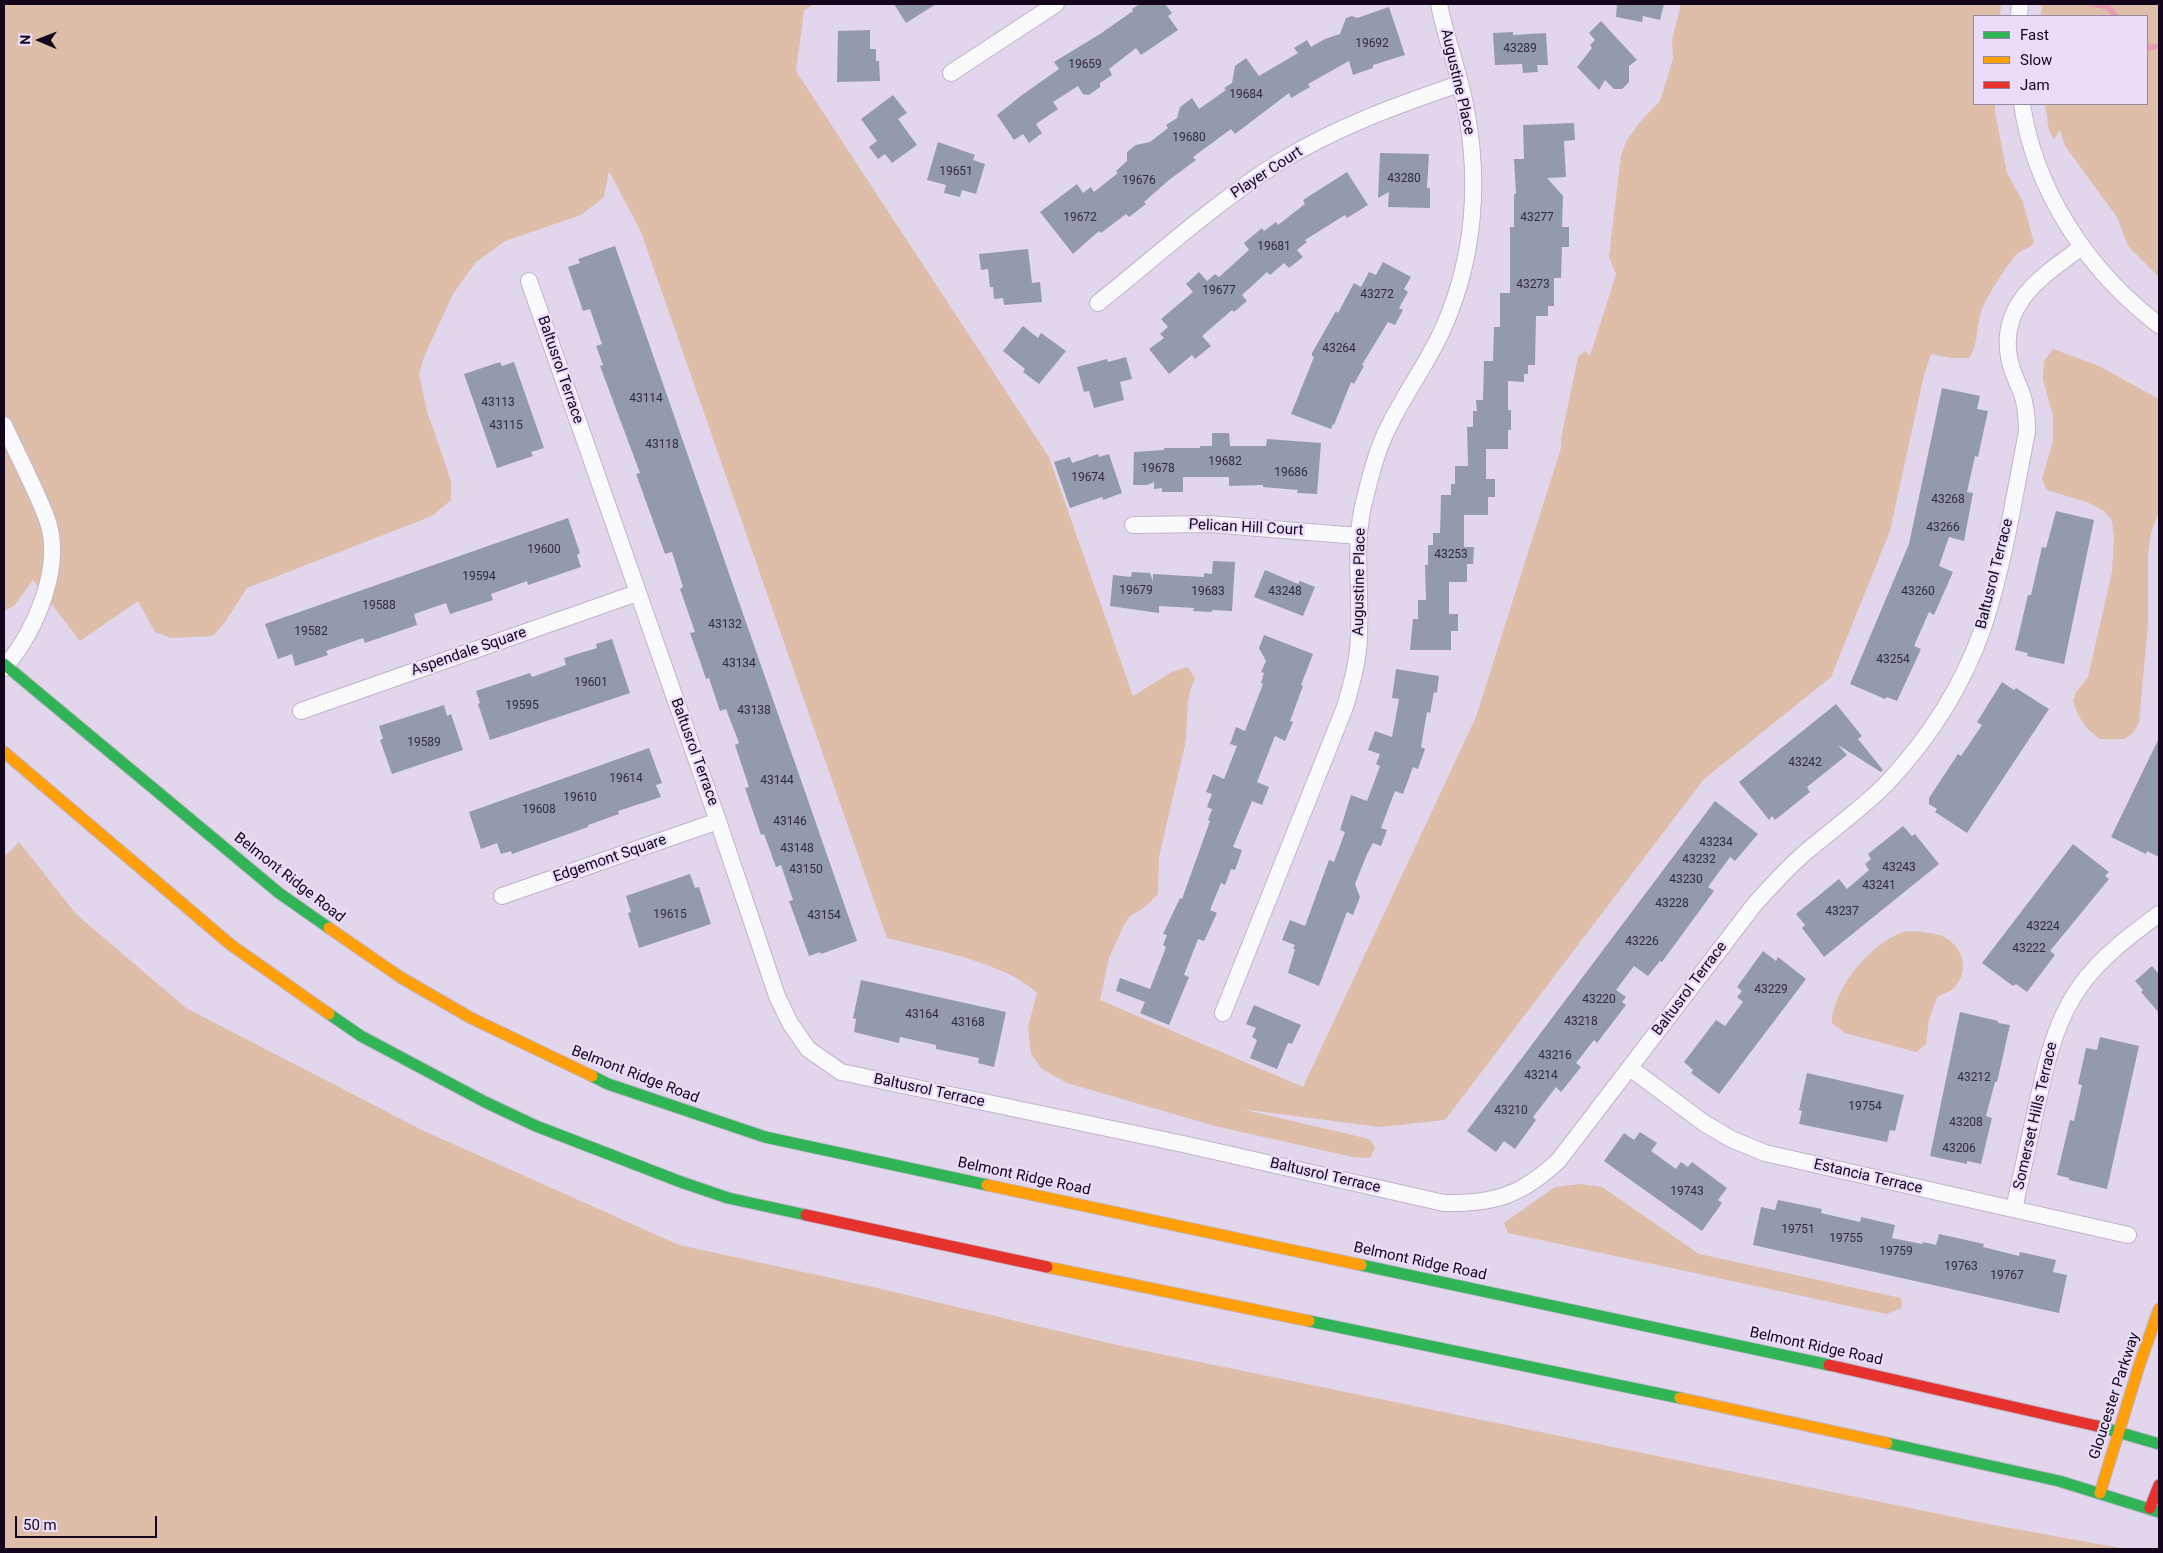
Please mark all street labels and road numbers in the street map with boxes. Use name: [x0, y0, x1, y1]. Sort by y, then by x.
street label: Augustine Place: [1436, 27, 1478, 137]
street label: Player Court: [1228, 143, 1306, 203]
street label: Baltusrol Terrace: [533, 314, 587, 426]
street label: Pelican Hill Court: [1188, 516, 1304, 540]
street label: Baltusrol Terrace: [1973, 517, 2017, 631]
street label: Augustine Place: [1350, 528, 1370, 636]
street label: Aspendale Square: [409, 624, 529, 680]
street label: Baltusrol Terrace: [666, 696, 722, 808]
street label: Belmont Ridge Road: [230, 829, 348, 927]
street label: Edgemont Square: [551, 831, 669, 887]
street label: Baltusrol Terrace: [1649, 938, 1731, 1040]
street label: Somerset Hills Terrace: [2010, 1040, 2062, 1192]
street label: Belmont Ridge Road: [569, 1042, 701, 1108]
street label: Baltusrol Terrace: [872, 1070, 986, 1112]
street label: Belmont Ridge Road: [956, 1154, 1092, 1200]
street label: Baltusrol Terrace: [1268, 1155, 1382, 1197]
street label: Estancia Terrace: [1812, 1156, 1924, 1198]
street label: Belmont Ridge Road: [1352, 1239, 1488, 1285]
street label: Belmont Ridge Road: [1748, 1324, 1884, 1370]
street label: Gloucester Parkway: [2086, 1330, 2144, 1462]

